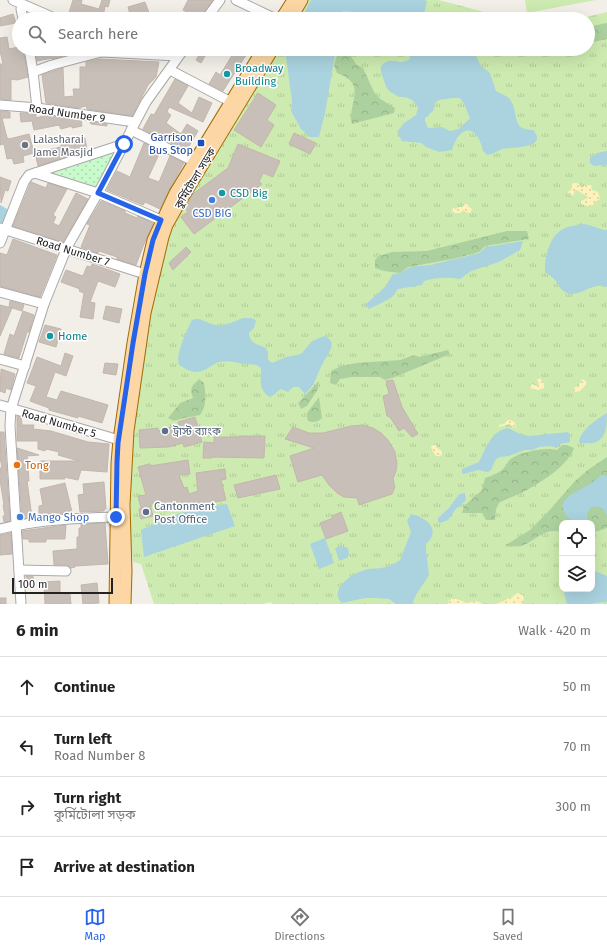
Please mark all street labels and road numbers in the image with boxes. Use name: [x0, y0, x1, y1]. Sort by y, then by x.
street label: Road Number 9: [28, 102, 106, 125]
street label: কুর্মিটোলা সড়ক: [171, 145, 219, 212]
street label: Road Number 7: [35, 234, 111, 269]
street label: Road Number 5: [20, 407, 98, 440]

